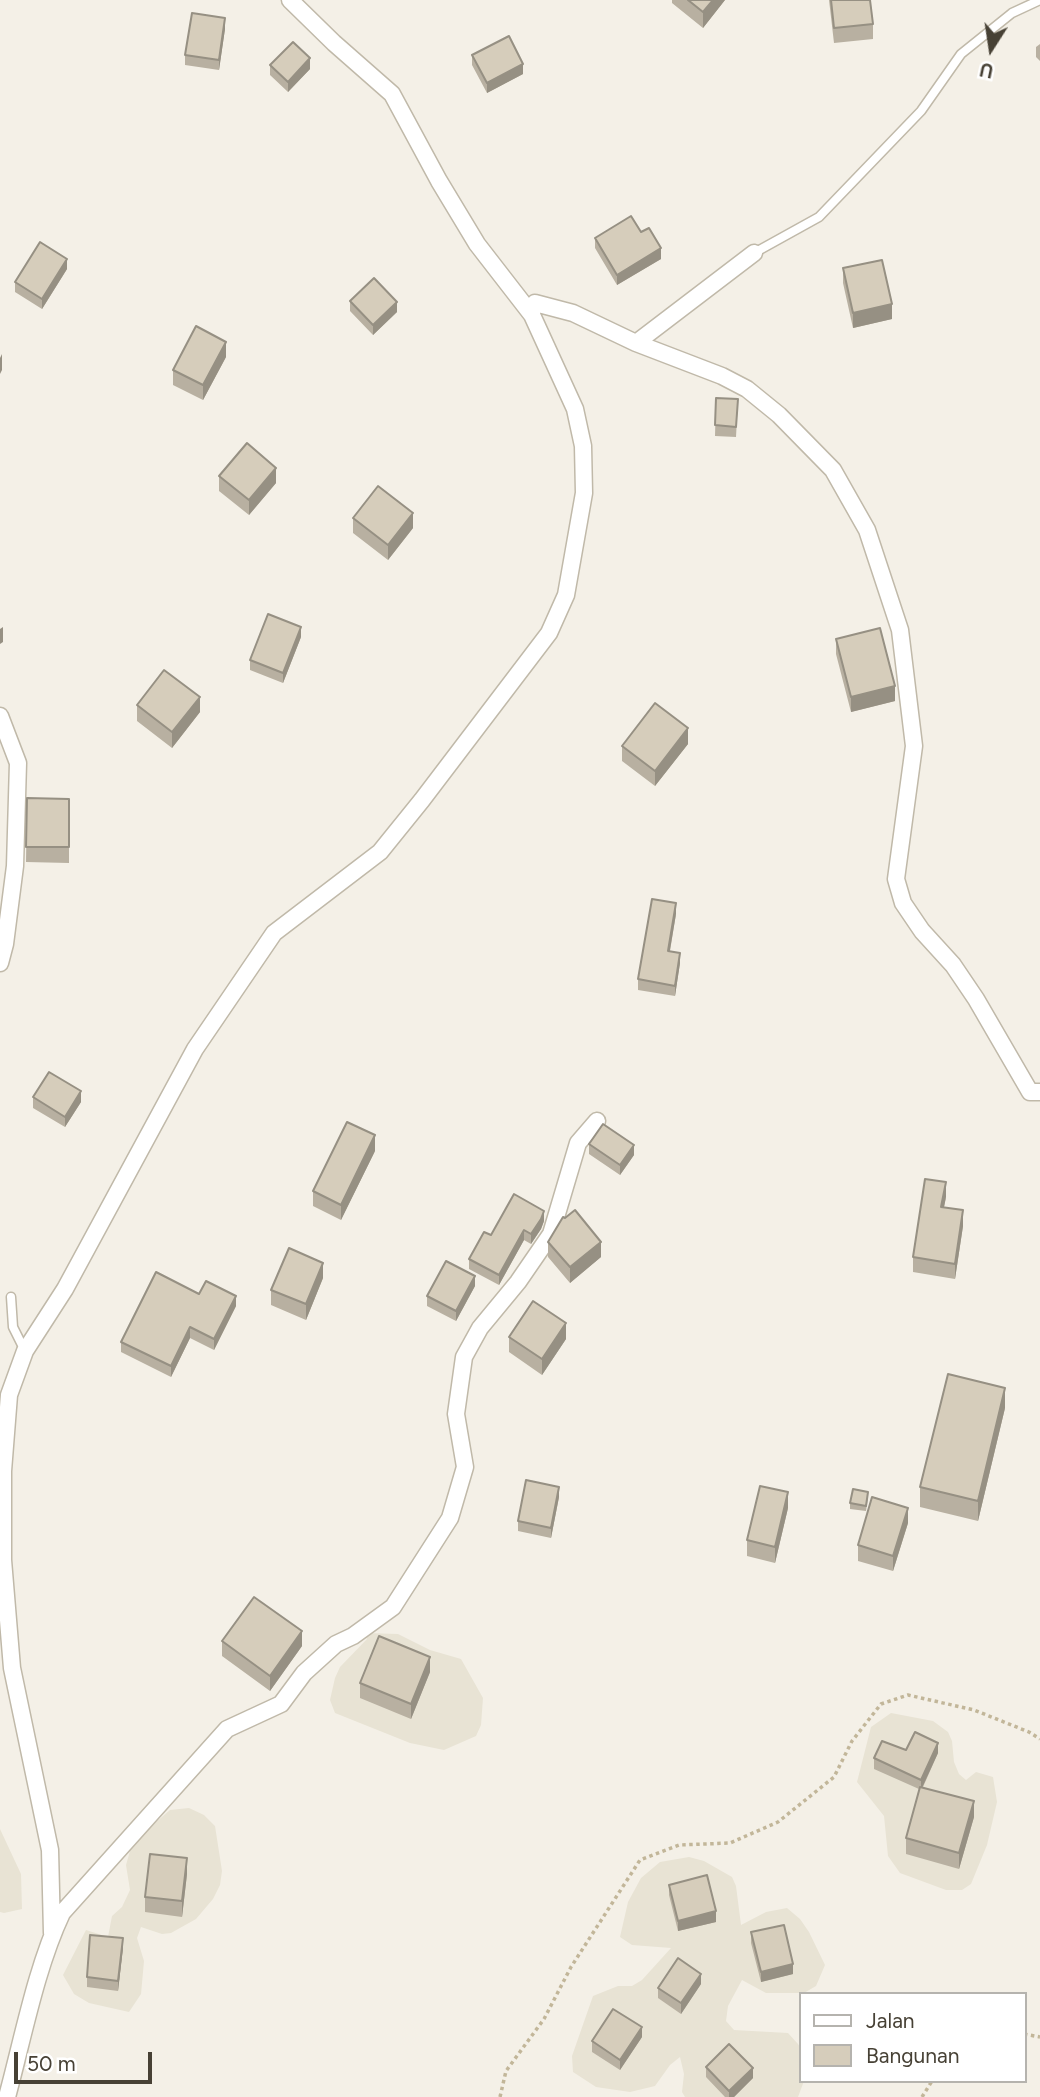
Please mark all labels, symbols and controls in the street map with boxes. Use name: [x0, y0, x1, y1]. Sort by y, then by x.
north arrow: [956, 14, 1026, 84]
text: U: [978, 57, 995, 83]
legend: [799, 1992, 1026, 2083]
text: Jalan: [866, 2008, 915, 2033]
scale bar: [18, 2038, 156, 2082]
text: Bangunan: [866, 2043, 959, 2068]
text: 50 m: [27, 2051, 76, 2076]

